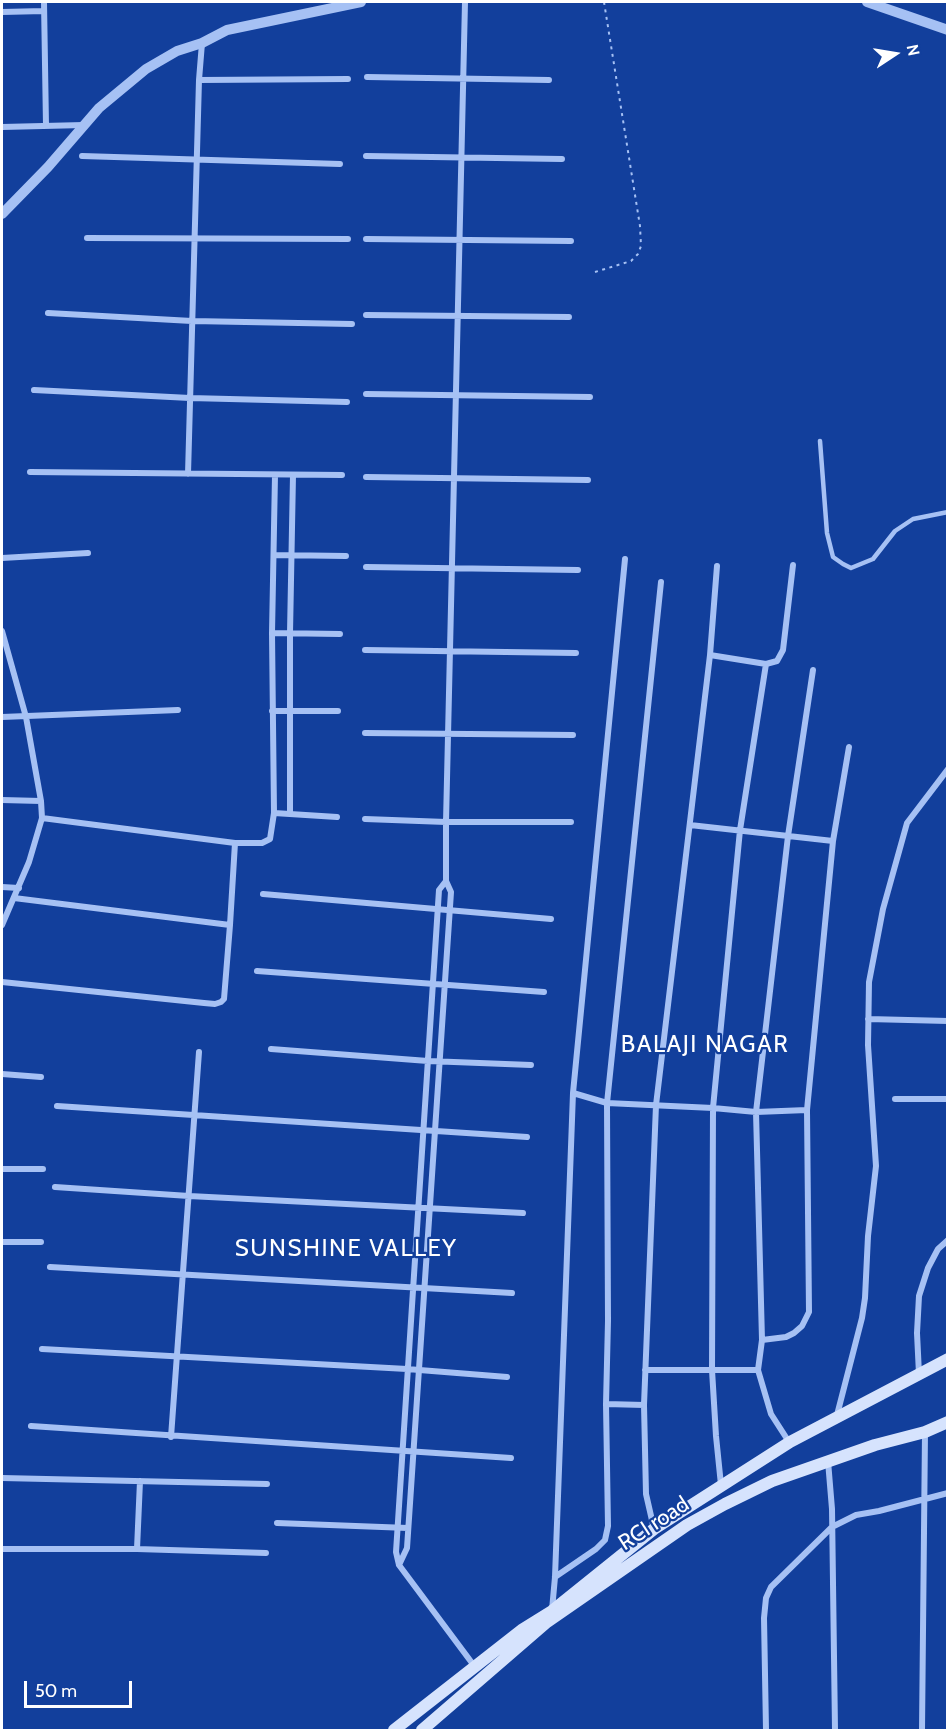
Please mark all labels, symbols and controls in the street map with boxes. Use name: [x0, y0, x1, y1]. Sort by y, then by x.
north arrow: [865, 24, 925, 84]
text: N: [903, 43, 924, 58]
district label: BALAJI NAGAR: [621, 1031, 789, 1059]
district label: SUNSHINE VALLEY: [235, 1235, 457, 1263]
street label: RCI road: [614, 1491, 694, 1557]
scale bar: [27, 1669, 135, 1707]
text: 50 m: [35, 1680, 77, 1702]

